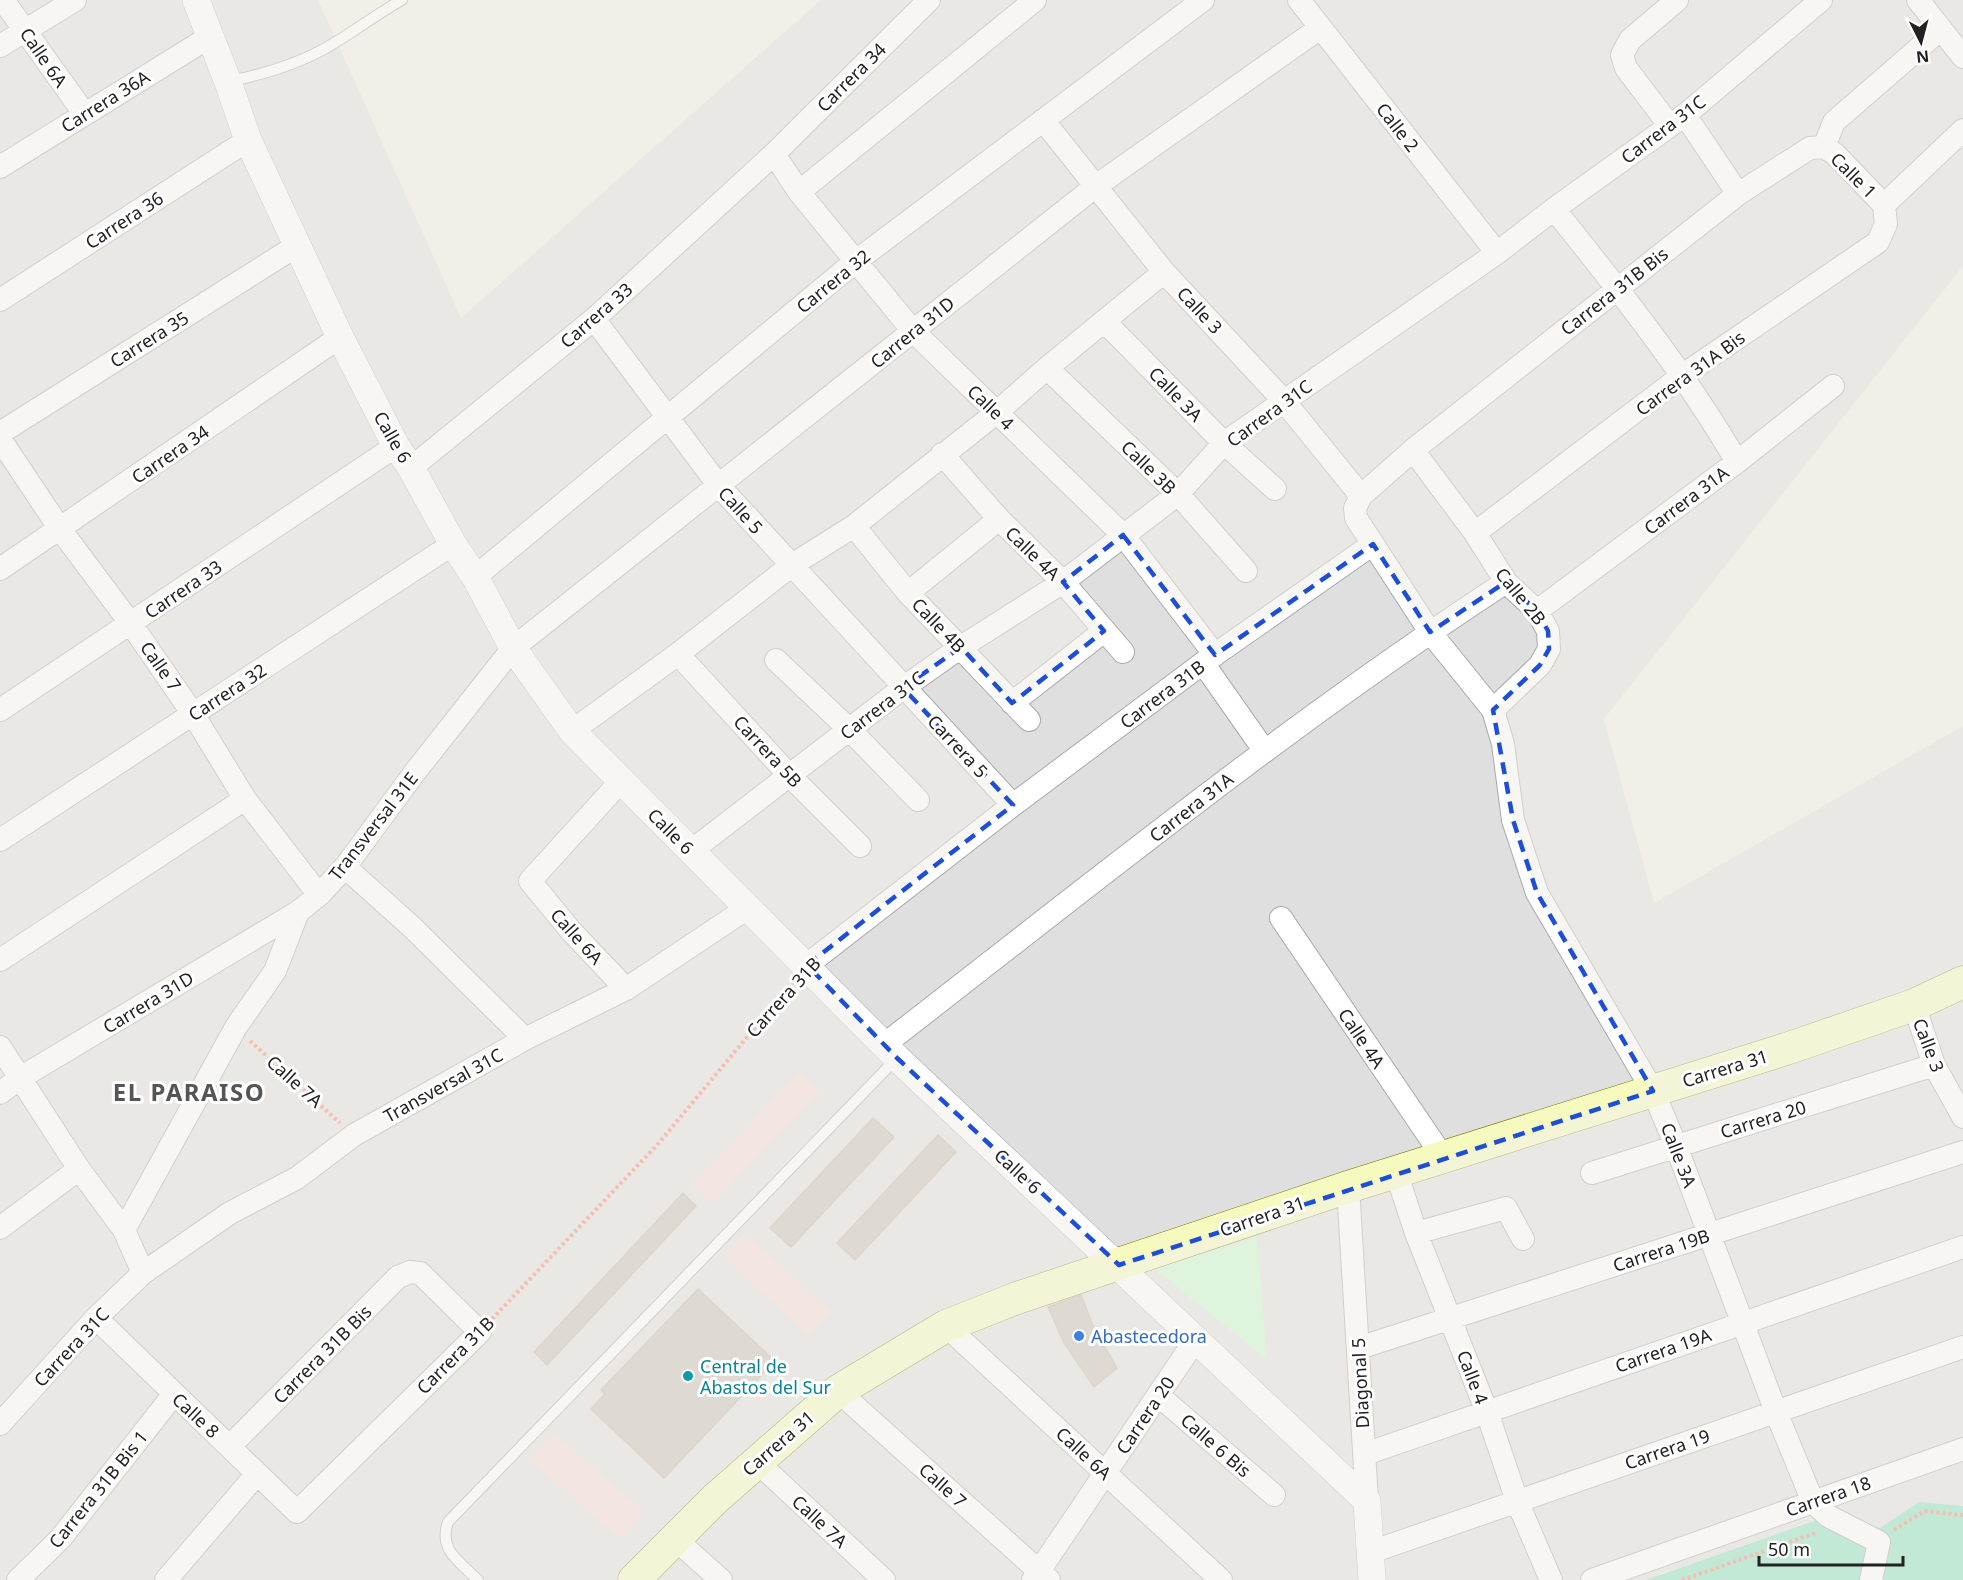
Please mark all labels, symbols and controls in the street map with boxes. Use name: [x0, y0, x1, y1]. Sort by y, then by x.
north arrow: [1891, 12, 1951, 72]
street label: Calle 6A: [15, 23, 73, 92]
street label: Carrera 34: [811, 37, 891, 117]
text: N: [1915, 45, 1930, 69]
street label: Carrera 36A: [56, 64, 154, 138]
street label: Carrera 31C: [1616, 89, 1710, 169]
street label: Calle 2: [1371, 98, 1425, 156]
street label: Calle 1: [1826, 147, 1882, 203]
street label: Carrera 36: [80, 186, 168, 254]
street label: Carrera 31B Bis: [1555, 242, 1673, 340]
street label: Carrera 32: [791, 244, 875, 318]
street label: Carrera 33: [555, 277, 637, 353]
street label: Calle 3: [1172, 281, 1228, 339]
street label: Carrera 31D: [865, 291, 959, 373]
street label: Carrera 35: [105, 305, 193, 373]
street label: Carrera 31A Bis: [1630, 325, 1750, 421]
street label: Calle 3A: [1144, 361, 1208, 427]
street label: Carrera 31C: [1222, 374, 1316, 452]
street label: Calle 4: [963, 379, 1019, 435]
street label: Calle 6: [369, 407, 417, 467]
street label: Carrera 34: [127, 419, 213, 489]
street label: Calle 3B: [1116, 435, 1182, 499]
street label: Carrera 31A: [1639, 460, 1734, 540]
street label: Calle 5: [713, 481, 769, 539]
street label: Calle 4A: [1000, 521, 1066, 585]
street label: Carrera 33: [140, 554, 226, 624]
street label: Calle 2B: [1490, 562, 1552, 630]
street label: Calle 4B: [907, 592, 971, 658]
street label: Calle 7: [135, 636, 187, 696]
street label: Carrera 31B: [1115, 654, 1209, 734]
street label: Carrera 32: [183, 658, 271, 726]
street label: Carrera 31C: [835, 665, 929, 745]
street label: Carrera 5: [923, 709, 993, 783]
street label: Carrera 5B: [729, 710, 807, 792]
street label: Carrera 31A: [1144, 766, 1238, 847]
street label: Transversal 31E: [323, 767, 423, 885]
street label: Calle 6: [643, 803, 699, 859]
street label: Calle 6A: [546, 903, 609, 969]
street label: Carrera 31B: [741, 952, 825, 1042]
street label: Carrera 31D: [98, 966, 198, 1038]
street label: Calle 4A: [1333, 1003, 1391, 1073]
street label: Calle 3: [1908, 1015, 1950, 1075]
street label: Transversal 31C: [379, 1042, 507, 1128]
street label: Carrera 31: [1679, 1044, 1771, 1092]
street label: Calle 7A: [262, 1050, 328, 1113]
district label: EL PARAISO: [113, 1075, 265, 1108]
street label: Carrera 20: [1717, 1095, 1809, 1143]
street label: Calle 3A: [1656, 1119, 1702, 1191]
street label: Calle 6: [989, 1143, 1047, 1199]
street label: Carrera 31: [1216, 1190, 1308, 1242]
street label: Carrera 19B: [1610, 1223, 1712, 1277]
street label: Carrera 31B Bis: [268, 1300, 376, 1408]
street label: Carrera 31C: [28, 1302, 114, 1392]
street label: Carrera 31B: [411, 1311, 499, 1399]
street label: Carrera 19A: [1612, 1322, 1715, 1378]
place label: Abastecedora: [1091, 1324, 1207, 1348]
marker: Abastecedora: [1072, 1329, 1086, 1343]
street label: Diagonal 5: [1346, 1337, 1374, 1429]
street label: Calle 4: [1452, 1347, 1494, 1407]
place label: Central de Abastos del Sur: [700, 1354, 832, 1399]
marker: Central de Abastos del Sur: [681, 1369, 695, 1383]
street label: Carrera 20: [1110, 1372, 1180, 1458]
street label: Calle 8: [167, 1387, 225, 1443]
street label: Carrera 31: [737, 1405, 819, 1481]
street label: Calle 6 Bis: [1176, 1408, 1256, 1482]
street label: Calle 6A: [1051, 1421, 1117, 1485]
street label: Carrera 19: [1621, 1423, 1713, 1475]
street label: Carrera 31B Bis 1: [43, 1425, 153, 1553]
street label: Calle 7: [914, 1457, 972, 1513]
street label: Carrera 18: [1782, 1470, 1874, 1522]
street label: Calle 7A: [787, 1489, 853, 1553]
scale bar: [1759, 1529, 1903, 1567]
text: 50 m: [1768, 1537, 1810, 1561]

